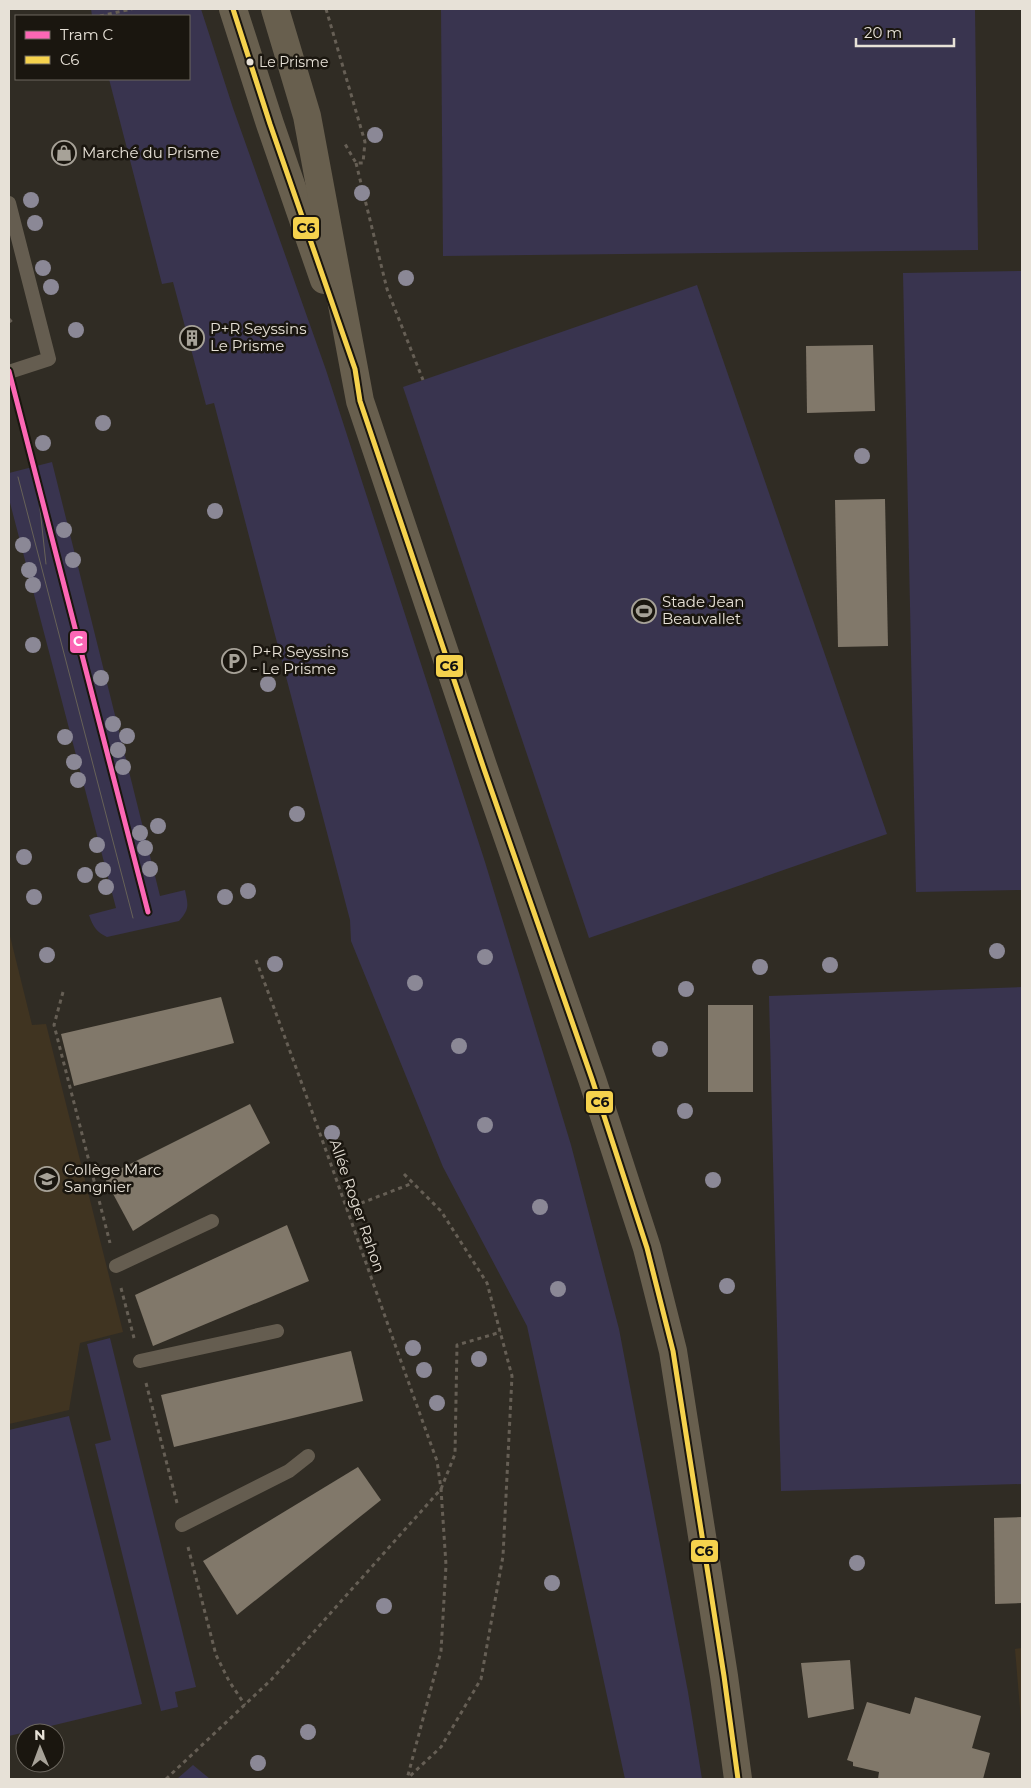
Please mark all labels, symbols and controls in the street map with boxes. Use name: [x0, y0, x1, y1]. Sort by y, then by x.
legend: [15, 15, 190, 80]
scale bar: [856, 15, 954, 47]
text: 20 m: [864, 23, 902, 42]
text: Tram C: [60, 25, 114, 44]
text: C6: [60, 50, 79, 69]
place label: Le Prisme: [259, 53, 328, 71]
marker: Le Prisme: [245, 57, 255, 67]
shop icon: Marché du Prisme: [51, 140, 77, 166]
place label: Marché du Prisme: [82, 143, 219, 162]
line badge: C6: [292, 216, 320, 240]
text: C6: [297, 219, 315, 237]
place label: P+R Seyssins Le Prisme: [210, 319, 307, 355]
building icon: P+R Seyssins Le Prisme: [179, 325, 205, 351]
place label: Stade Jean Beauvallet: [662, 592, 744, 628]
sports icon: Stade Jean Beauvallet: [631, 598, 657, 624]
line badge: C: [69, 630, 88, 654]
text: C: [73, 632, 83, 650]
place label: P+R Seyssins - Le Prisme: [252, 642, 349, 678]
parking icon: P+R Seyssins - Le Prisme: [221, 648, 247, 674]
line badge: C6: [435, 654, 464, 678]
text: C6: [440, 657, 458, 675]
line badge: C6: [585, 1090, 614, 1114]
text: C6: [591, 1093, 609, 1111]
street label: Allée Roger Rahon: [326, 1137, 389, 1275]
place label: Collège Marc Sangnier: [64, 1160, 162, 1196]
school or university icon: Collège Marc Sangnier: [34, 1166, 60, 1192]
line badge: C6: [690, 1539, 719, 1563]
text: C6: [695, 1542, 713, 1560]
north arrow: [15, 1723, 65, 1773]
text: N: [34, 1726, 46, 1744]

